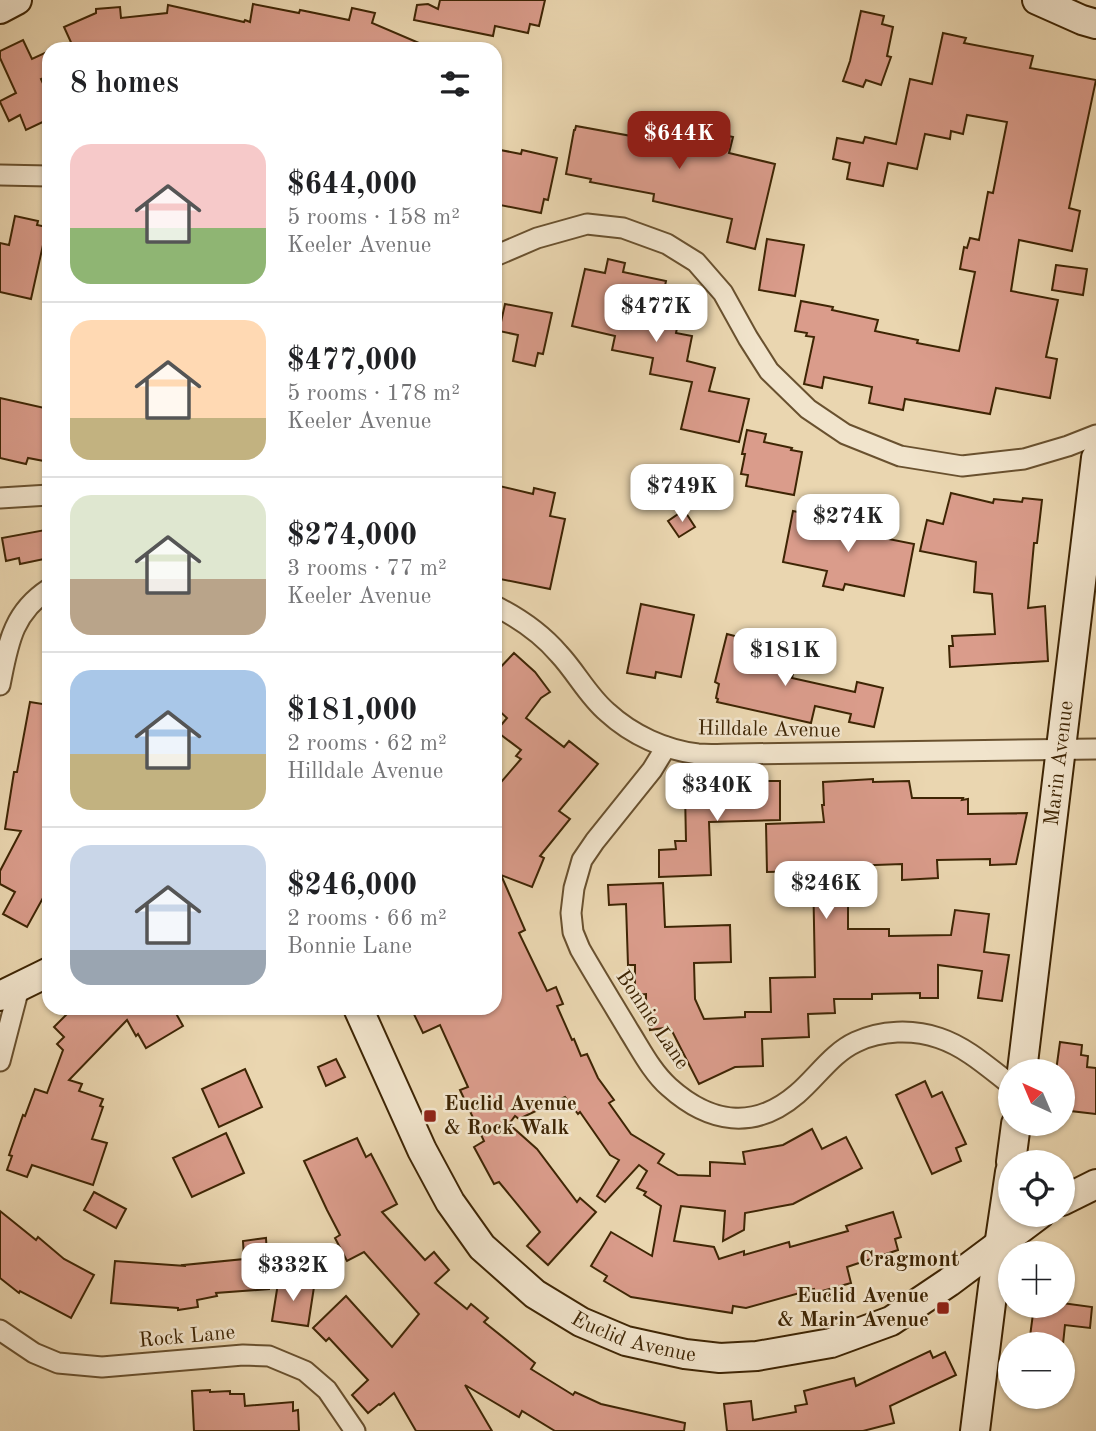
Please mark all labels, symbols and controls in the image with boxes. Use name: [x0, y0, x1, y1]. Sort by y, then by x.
icon: filters: [436, 65, 474, 103]
text: 8 homes: [70, 69, 179, 99]
pin: $644K: [630, 111, 728, 171]
text: $644K: [643, 122, 715, 145]
text: $644,000: [287, 170, 417, 200]
icon: home: [126, 172, 210, 256]
text: 5 rooms · 158 m²: [287, 206, 460, 229]
text: Keeler Avenue: [287, 234, 431, 257]
pin: $477K: [607, 284, 705, 344]
text: $477K: [620, 295, 692, 318]
text: $477,000: [287, 346, 417, 376]
icon: home: [126, 348, 210, 432]
text: 5 rooms · 178 m²: [287, 382, 460, 405]
text: Keeler Avenue: [287, 410, 431, 433]
pin: $749K: [633, 464, 731, 524]
text: $749K: [646, 475, 718, 498]
pin: $274K: [799, 494, 897, 554]
text: $274K: [812, 505, 884, 528]
text: $274,000: [287, 521, 417, 551]
icon: home: [126, 523, 210, 607]
text: 3 rooms · 77 m²: [287, 557, 447, 580]
text: Keeler Avenue: [287, 585, 431, 608]
pin: $181K: [736, 628, 834, 688]
text: $181K: [749, 639, 821, 662]
text: $181,000: [287, 696, 417, 726]
icon: home: [126, 698, 210, 782]
street label: Marin Avenue: [1041, 699, 1077, 827]
street label: Hilldale Avenue: [697, 718, 841, 742]
text: 2 rooms · 62 m²: [287, 732, 447, 755]
text: Hilldale Avenue: [287, 760, 443, 783]
pin: $340K: [668, 764, 766, 823]
text: $340K: [681, 774, 753, 797]
pin: $246K: [777, 862, 875, 921]
text: $246,000: [287, 871, 417, 901]
text: $246K: [790, 872, 862, 895]
icon: home: [126, 873, 210, 957]
text: 2 rooms · 66 m²: [287, 907, 447, 930]
text: Bonnie Lane: [287, 935, 412, 958]
street label: Bonnie Lane: [611, 967, 693, 1073]
north arrow: [998, 1059, 1074, 1136]
map controls: [998, 1059, 1075, 1409]
place label: Euclid Avenue & Rock Walk: [444, 1094, 577, 1139]
marker: Euclid Avenue & Rock Walk: [422, 1108, 438, 1124]
button: locate: [998, 1150, 1075, 1227]
button: +: [998, 1241, 1075, 1318]
pin: $332K: [244, 1244, 342, 1303]
district label: Cragmont: [859, 1248, 959, 1271]
text: $332K: [257, 1254, 329, 1277]
place label: Euclid Avenue & Marin Avenue: [777, 1286, 929, 1331]
marker: Euclid Avenue & Marin Avenue: [935, 1300, 951, 1316]
street label: Euclid Avenue: [567, 1308, 697, 1366]
street label: Rock Lane: [138, 1322, 236, 1352]
button: −: [998, 1332, 1075, 1409]

